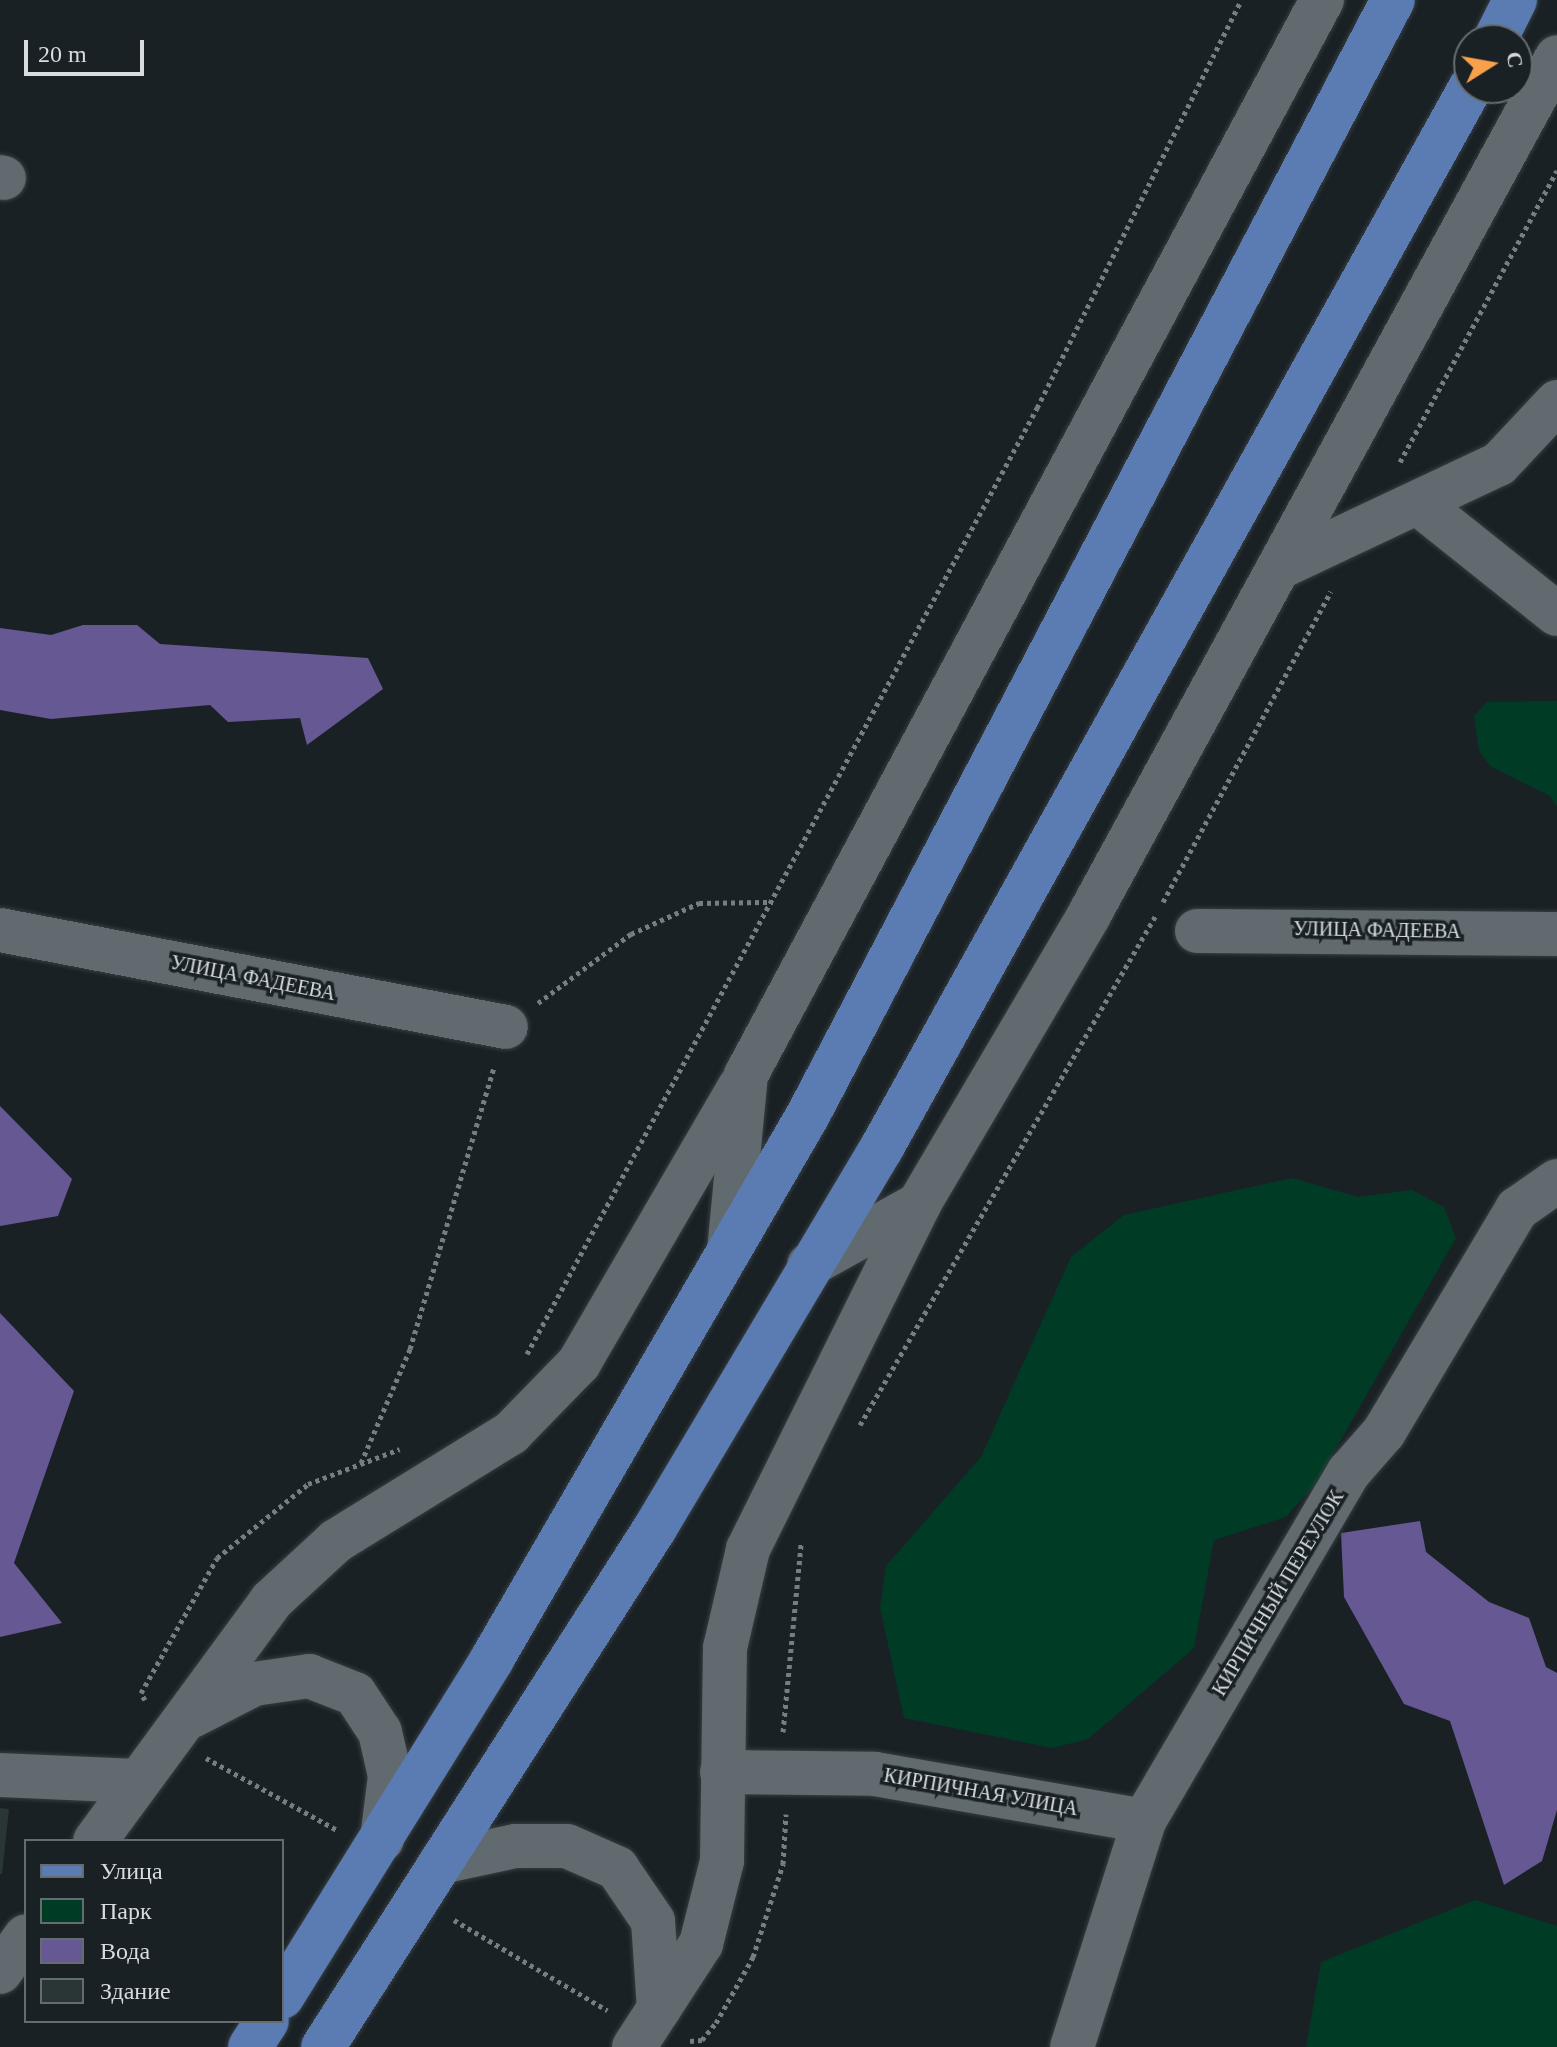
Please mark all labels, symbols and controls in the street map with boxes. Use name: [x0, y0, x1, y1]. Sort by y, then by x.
scale bar: [28, 24, 148, 74]
north arrow: [1453, 24, 1533, 104]
text: 20 m: [38, 41, 87, 67]
text: С: [1501, 50, 1529, 70]
street label: УЛИЦА ФАДЕЕВА: [1293, 917, 1461, 943]
street label: УЛИЦА ФАДЕЕВА: [169, 950, 337, 1006]
street label: КИРПИЧНЫЙ ПЕРЕУЛОК: [1207, 1486, 1349, 1700]
street label: КИРПИЧНАЯ УЛИЦА: [882, 1763, 1080, 1821]
legend: [24, 1839, 284, 2023]
text: Улица: [100, 1858, 163, 1884]
text: Парк: [100, 1898, 152, 1924]
text: Вода: [100, 1938, 150, 1964]
text: Здание: [100, 1978, 171, 2004]

